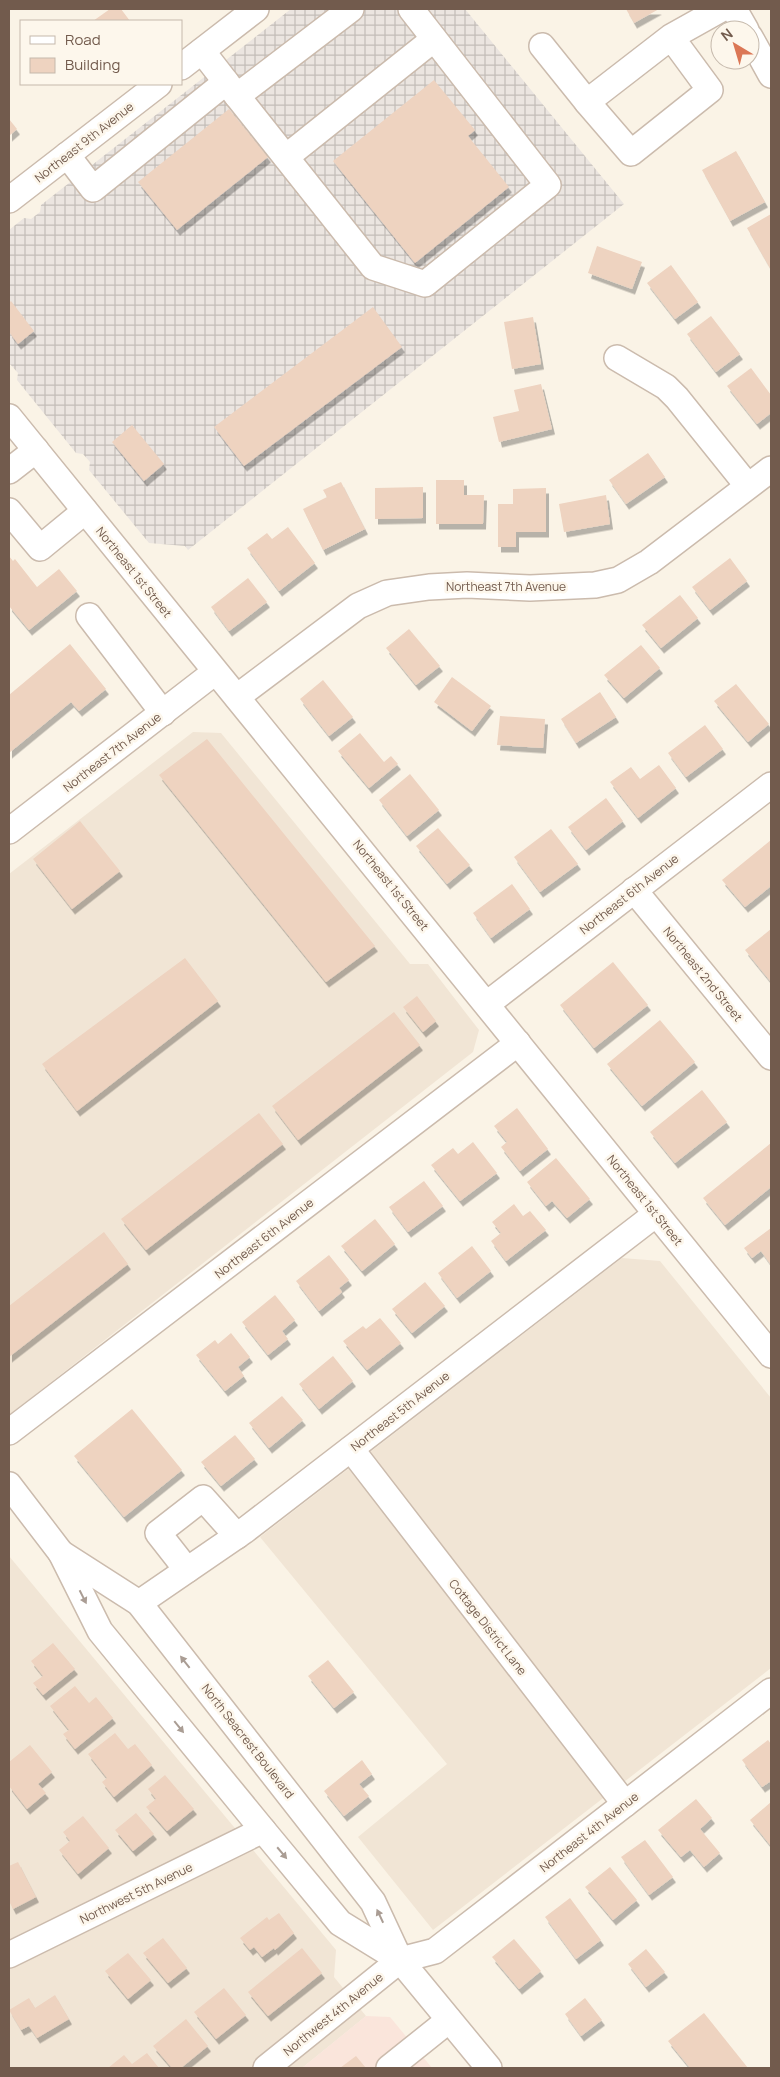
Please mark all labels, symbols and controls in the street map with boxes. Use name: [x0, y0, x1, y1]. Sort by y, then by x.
legend: [20, 20, 182, 85]
north arrow: [710, 20, 760, 70]
text: N: [717, 24, 737, 45]
text: Road: [65, 29, 101, 50]
text: Building: [65, 54, 120, 75]
street label: Northeast 9th Avenue: [31, 98, 137, 186]
street label: Northeast 1st Street: [92, 523, 176, 621]
street label: Northeast 7th Avenue: [446, 578, 566, 595]
street label: Northeast 7th Avenue: [59, 708, 165, 796]
street label: Northeast 1st Street: [349, 836, 433, 934]
street label: Northeast 6th Avenue: [576, 850, 682, 938]
street label: Northeast 2nd Street: [659, 923, 747, 1025]
street label: Northeast 1st Street: [603, 1151, 687, 1249]
street label: Northeast 6th Avenue: [211, 1194, 317, 1282]
street label: Northeast 5th Avenue: [347, 1367, 453, 1455]
street label: Cottage District Lane: [445, 1575, 531, 1679]
one-way arrow: [79, 1589, 87, 1604]
one-way arrow: [180, 1656, 191, 1669]
street label: North Seacrest Boulevard: [198, 1680, 298, 1802]
one-way arrow: [173, 1721, 184, 1733]
street label: Northeast 4th Avenue: [536, 1788, 642, 1876]
one-way arrow: [276, 1846, 287, 1859]
street label: Northwest 5th Avenue: [77, 1858, 195, 1928]
one-way arrow: [375, 1909, 383, 1923]
street label: Northwest 4th Avenue: [280, 1969, 386, 2059]

